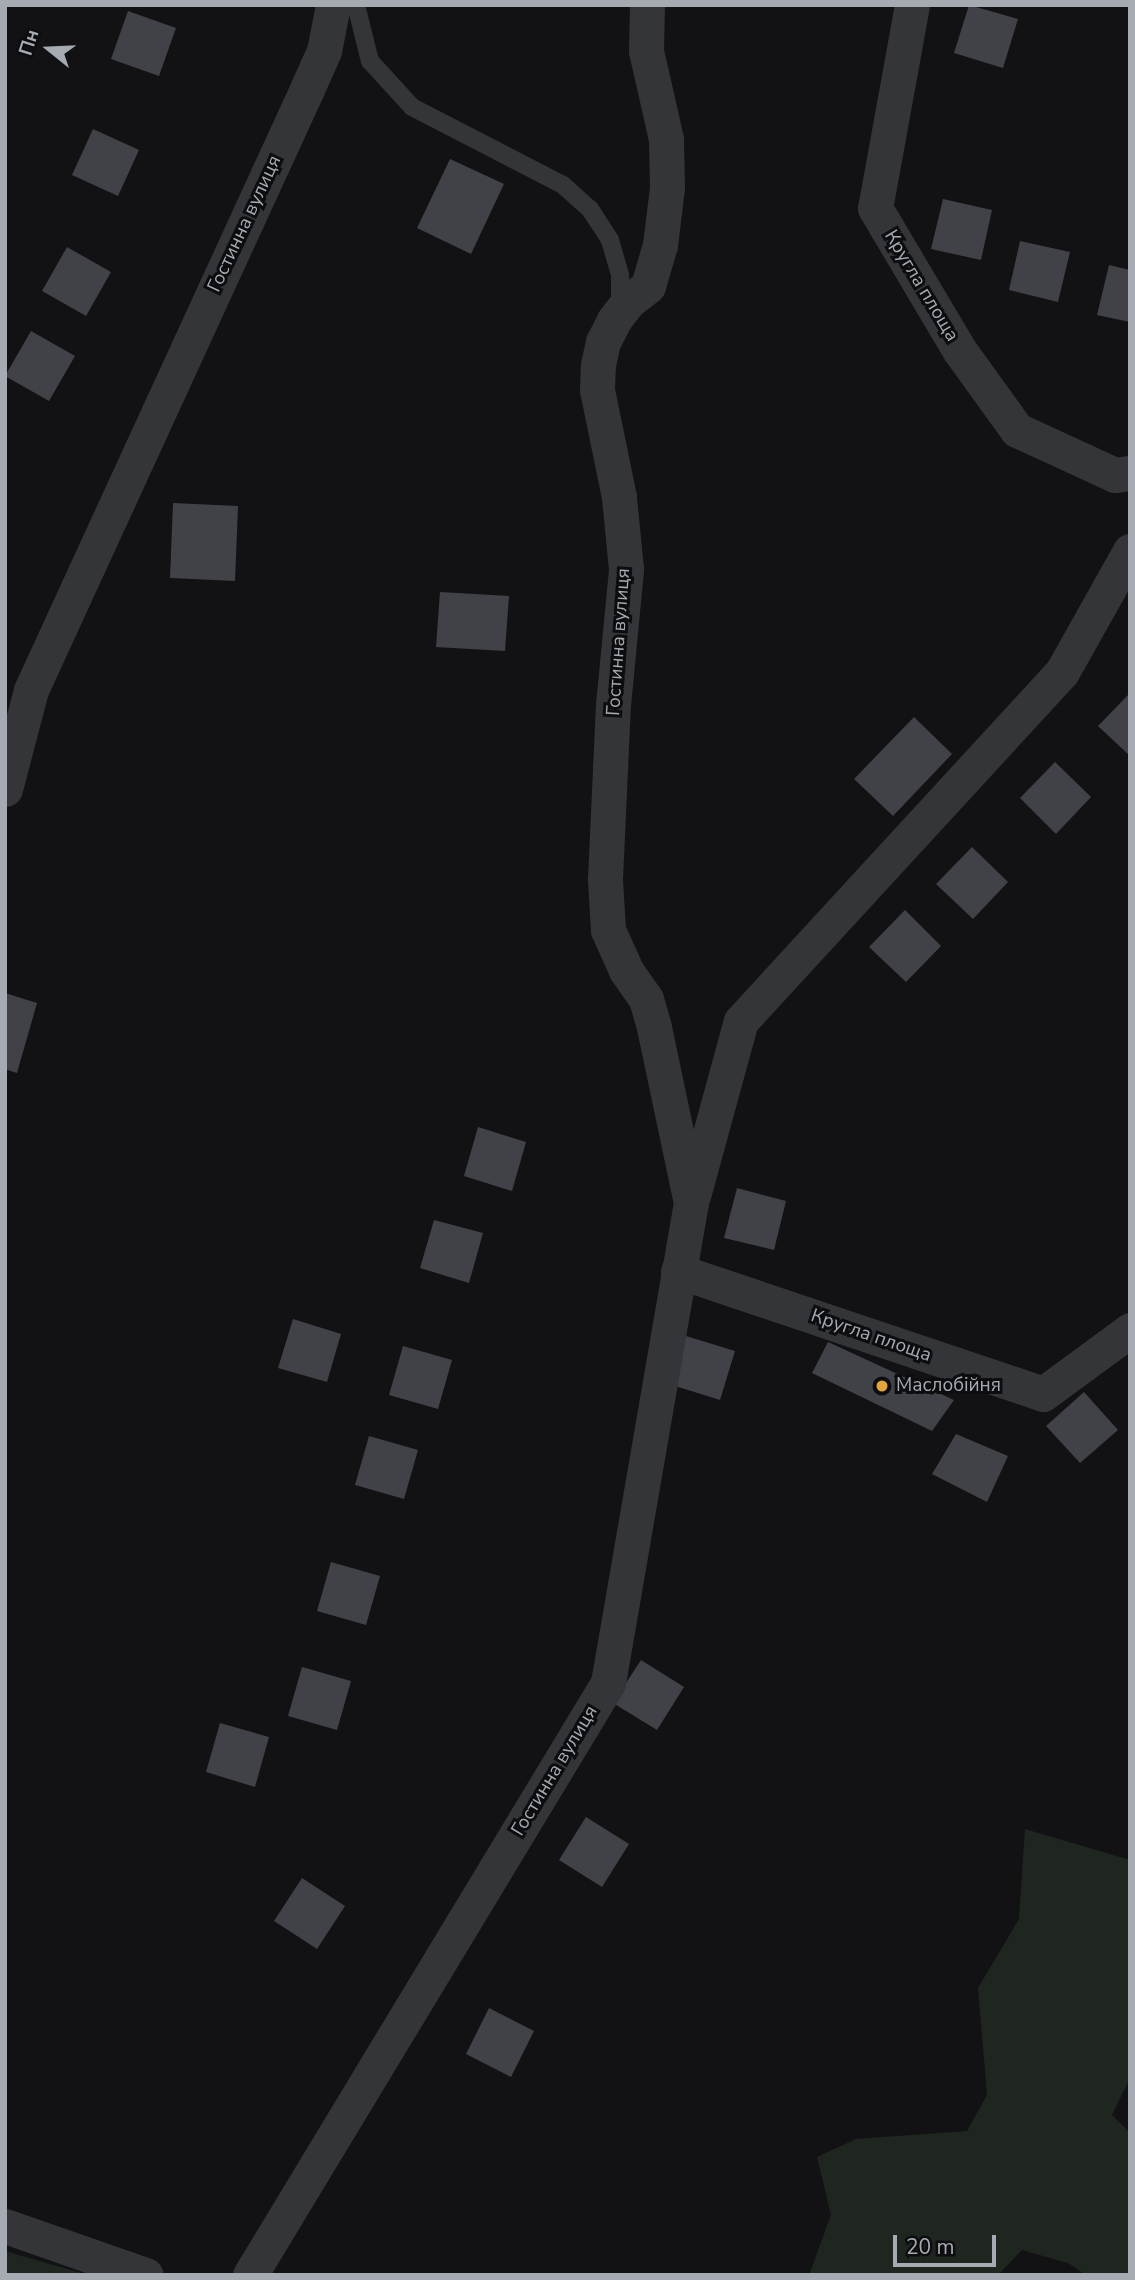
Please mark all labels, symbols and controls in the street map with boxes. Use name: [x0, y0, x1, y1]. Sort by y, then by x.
north arrow: [14, 14, 84, 84]
text: Пн: [13, 26, 45, 59]
street label: Гостинна вулиця: [203, 152, 287, 296]
street label: Кругла площа: [879, 226, 963, 346]
street label: Гостинна вулиця: [602, 567, 636, 717]
street label: Кругла площа: [808, 1305, 934, 1367]
place label: Маслобійня: [896, 1375, 1001, 1397]
marker: Маслобійня: [874, 1378, 890, 1394]
street label: Гостинна вулиця: [507, 1702, 603, 1840]
scale bar: [897, 2220, 1000, 2264]
text: 20 m: [906, 2233, 955, 2261]

